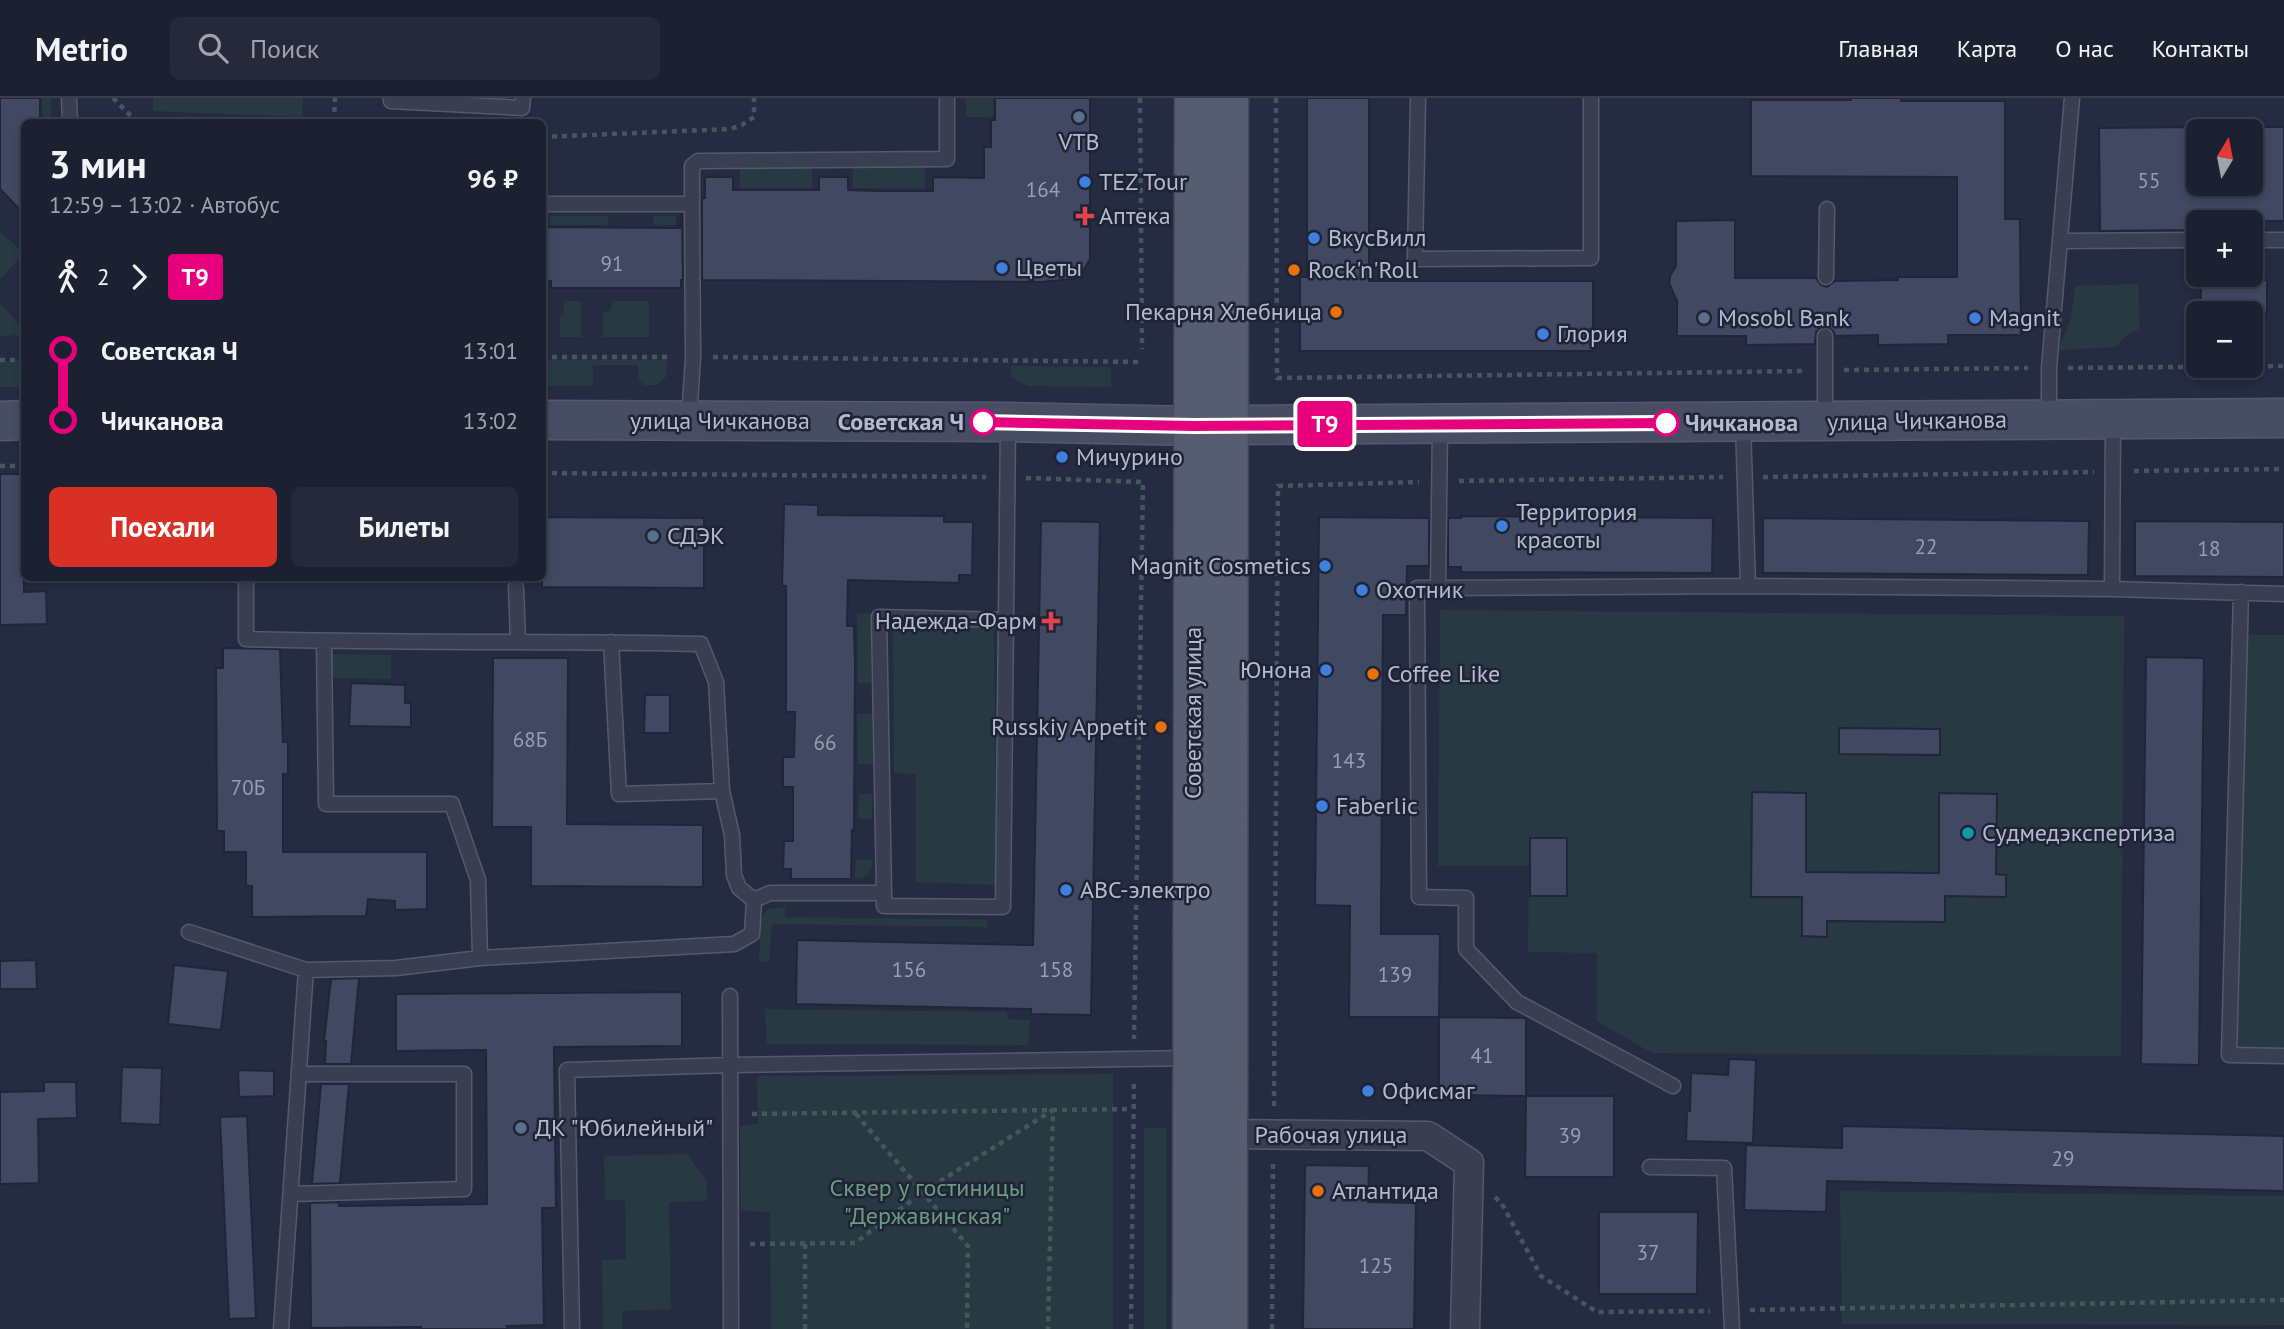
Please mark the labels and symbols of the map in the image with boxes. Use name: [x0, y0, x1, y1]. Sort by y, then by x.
marker: VTB: [1071, 109, 1087, 125]
north arrow: [2186, 119, 2263, 196]
place label: VTB: [1058, 126, 1099, 157]
place label: TEZ Tour: [1099, 166, 1187, 197]
house number: 55: [2138, 167, 2160, 194]
marker: TEZ Tour: [1077, 174, 1093, 190]
house number: 164: [1026, 176, 1060, 203]
place label: Аптека: [1099, 200, 1171, 231]
marker: Аптека: [1077, 208, 1093, 224]
place label: ВкусВилл: [1328, 222, 1427, 253]
marker: ВкусВилл: [1306, 230, 1322, 246]
house number: 91: [601, 250, 623, 277]
place label: Цветы: [1016, 252, 1082, 283]
place label: Rock'n'Roll: [1308, 254, 1418, 285]
marker: Цветы: [994, 260, 1010, 276]
marker: Rock'n'Roll: [1286, 262, 1302, 278]
place label: Пекарня Хлебница: [1125, 296, 1322, 327]
place label: Mosobl Bank: [1718, 302, 1850, 333]
place label: Magnit: [1989, 302, 2060, 333]
marker: Пекарня Хлебница: [1328, 304, 1344, 320]
marker: Mosobl Bank: [1696, 310, 1712, 326]
marker: Magnit: [1967, 310, 1983, 326]
place label: Глория: [1557, 318, 1628, 349]
marker: Глория: [1535, 326, 1551, 342]
line badge: Т9: [1294, 401, 1356, 447]
street label: улица Чичканова: [1827, 403, 2007, 438]
street label: улица Чичканова: [630, 405, 810, 436]
place label: Советская Ч: [838, 406, 964, 437]
place label: Чичканова: [1685, 407, 1798, 438]
marker: Советская Ч: [970, 409, 996, 435]
marker: Чичканова: [1653, 410, 1679, 436]
place label: Мичурино: [1076, 441, 1183, 472]
marker: Мичурино: [1054, 449, 1070, 465]
place label: Территория красоты: [1516, 496, 1637, 555]
marker: Территория красоты: [1494, 518, 1510, 534]
place label: СДЭК: [667, 520, 725, 551]
marker: СДЭК: [645, 528, 661, 544]
house number: 22: [1915, 533, 1937, 560]
house number: 18: [2198, 535, 2220, 562]
place label: Magnit Cosmetics: [1130, 550, 1311, 581]
marker: Magnit Cosmetics: [1317, 558, 1333, 574]
place label: Охотник: [1376, 574, 1464, 605]
marker: Охотник: [1354, 582, 1370, 598]
place label: Надежда-Фарм: [875, 605, 1037, 636]
marker: Надежда-Фарм: [1043, 613, 1059, 629]
street label: Советская улица: [1177, 627, 1208, 799]
place label: Юнона: [1240, 654, 1312, 685]
place label: Coffee Like: [1387, 658, 1500, 689]
marker: Юнона: [1318, 662, 1334, 678]
marker: Coffee Like: [1365, 666, 1381, 682]
place label: Russkiy Appetit: [991, 711, 1147, 742]
marker: Russkiy Appetit: [1153, 719, 1169, 735]
house number: 68Б: [513, 726, 547, 753]
house number: 66: [814, 729, 836, 756]
house number: 143: [1332, 747, 1366, 774]
house number: 70Б: [231, 774, 265, 801]
place label: Faberlic: [1336, 790, 1418, 821]
marker: Faberlic: [1314, 798, 1330, 814]
place label: Судмедэкспертиза: [1982, 817, 2176, 848]
marker: Судмедэкспертиза: [1960, 825, 1976, 841]
place label: АВС-электро: [1080, 874, 1211, 905]
marker: АВС-электро: [1058, 882, 1074, 898]
house number: 156: [892, 956, 926, 983]
house number: 158: [1039, 956, 1073, 983]
house number: 139: [1378, 961, 1412, 988]
house number: 41: [1471, 1042, 1493, 1069]
place label: Офисмаг: [1382, 1075, 1475, 1106]
marker: Офисмаг: [1360, 1083, 1376, 1099]
place label: ДК "Юбилейный": [535, 1112, 713, 1143]
street label: Рабочая улица: [1255, 1119, 1407, 1150]
marker: ДК "Юбилейный": [513, 1120, 529, 1136]
house number: 39: [1559, 1122, 1581, 1149]
house number: 29: [2052, 1145, 2074, 1172]
park label: Сквер у гостиницы "Державинская": [830, 1172, 1024, 1231]
place label: Атлантида: [1332, 1175, 1439, 1206]
marker: Атлантида: [1310, 1183, 1326, 1199]
house number: 37: [1637, 1239, 1659, 1266]
house number: 125: [1359, 1252, 1393, 1279]

